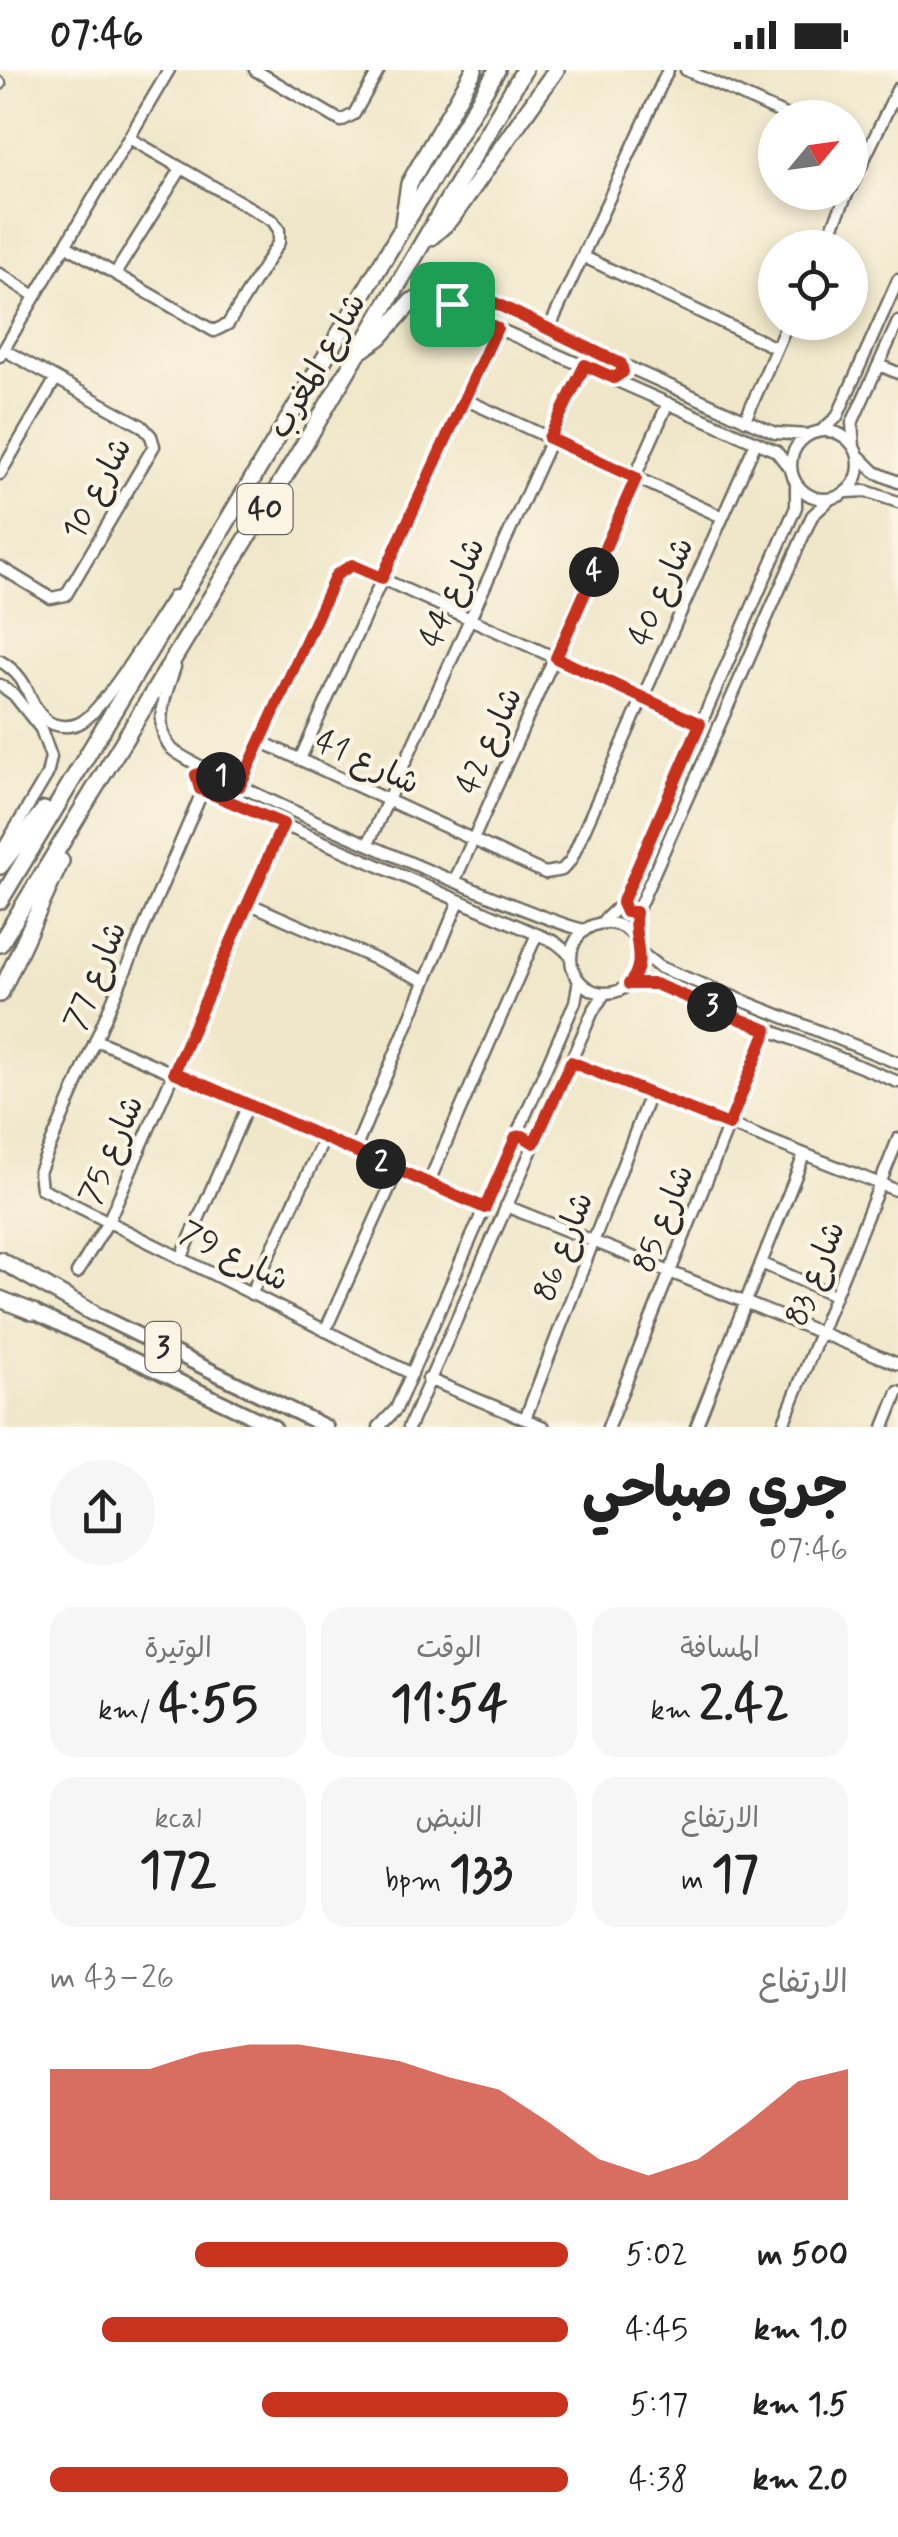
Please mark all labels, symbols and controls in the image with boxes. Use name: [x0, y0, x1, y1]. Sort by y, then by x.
text: 07:46: [50, 11, 144, 60]
north arrow: [758, 100, 868, 210]
map controls: [758, 100, 868, 340]
button: locate: [758, 230, 868, 340]
pin: [410, 262, 495, 347]
icon: arrive: [425, 277, 480, 332]
street label: شارع المغرب: [259, 285, 377, 447]
street label: شارع 10: [54, 430, 142, 548]
road number: 40: [238, 484, 292, 534]
street label: شارع 44: [410, 531, 496, 655]
street label: شارع 40: [619, 531, 705, 653]
pin: 4: [569, 547, 619, 597]
text: 4: [586, 553, 602, 590]
street label: شارع 42: [447, 681, 533, 801]
street label: شارع 41: [308, 721, 426, 805]
pin: 1: [196, 752, 246, 802]
text: 1: [215, 758, 227, 795]
street label: شارع 77: [55, 916, 137, 1036]
pin: 3: [687, 982, 737, 1032]
text: 3: [706, 988, 718, 1025]
street label: شارع 75: [70, 1089, 154, 1211]
pin: 2: [356, 1139, 406, 1189]
text: 2: [374, 1145, 388, 1182]
street label: شارع 85: [623, 1159, 705, 1279]
street label: شارع 86: [524, 1186, 604, 1308]
street label: شارع 79: [173, 1212, 295, 1302]
street label: شارع 83: [776, 1215, 856, 1333]
road number: 3: [146, 1322, 180, 1372]
text: جري صباحي: [582, 1455, 848, 1527]
button: share: [50, 1460, 155, 1565]
text: 07:46: [769, 1529, 848, 1571]
text: الوتيرة: [144, 1631, 212, 1668]
text: الوقت: [416, 1631, 482, 1668]
text: المسافة: [680, 1631, 760, 1668]
text: 4:55: [159, 1672, 258, 1738]
text: 11:54: [390, 1672, 508, 1738]
text: 2.42: [699, 1672, 789, 1738]
text: /km: [98, 1693, 159, 1730]
text: km: [651, 1693, 699, 1730]
text: kcal: [154, 1801, 202, 1838]
text: النبض: [416, 1801, 482, 1838]
text: الارتفاع: [681, 1801, 759, 1838]
text: 172: [139, 1838, 217, 1904]
text: 133: [449, 1842, 513, 1908]
text: 17: [711, 1842, 759, 1908]
text: bpm: [385, 1863, 449, 1900]
text: m: [681, 1863, 711, 1900]
text: 26–43 m: [50, 1957, 174, 1999]
text: الارتفاع: [758, 1962, 848, 2004]
text: 5:02: [625, 2234, 688, 2276]
text: 500 m: [757, 2234, 848, 2276]
text: 4:45: [625, 2309, 688, 2351]
text: 1.0 km: [754, 2309, 848, 2351]
text: 5:17: [630, 2384, 688, 2426]
text: 1.5 km: [752, 2384, 848, 2426]
text: 4:38: [629, 2459, 688, 2501]
text: 2.0 km: [752, 2459, 848, 2501]

